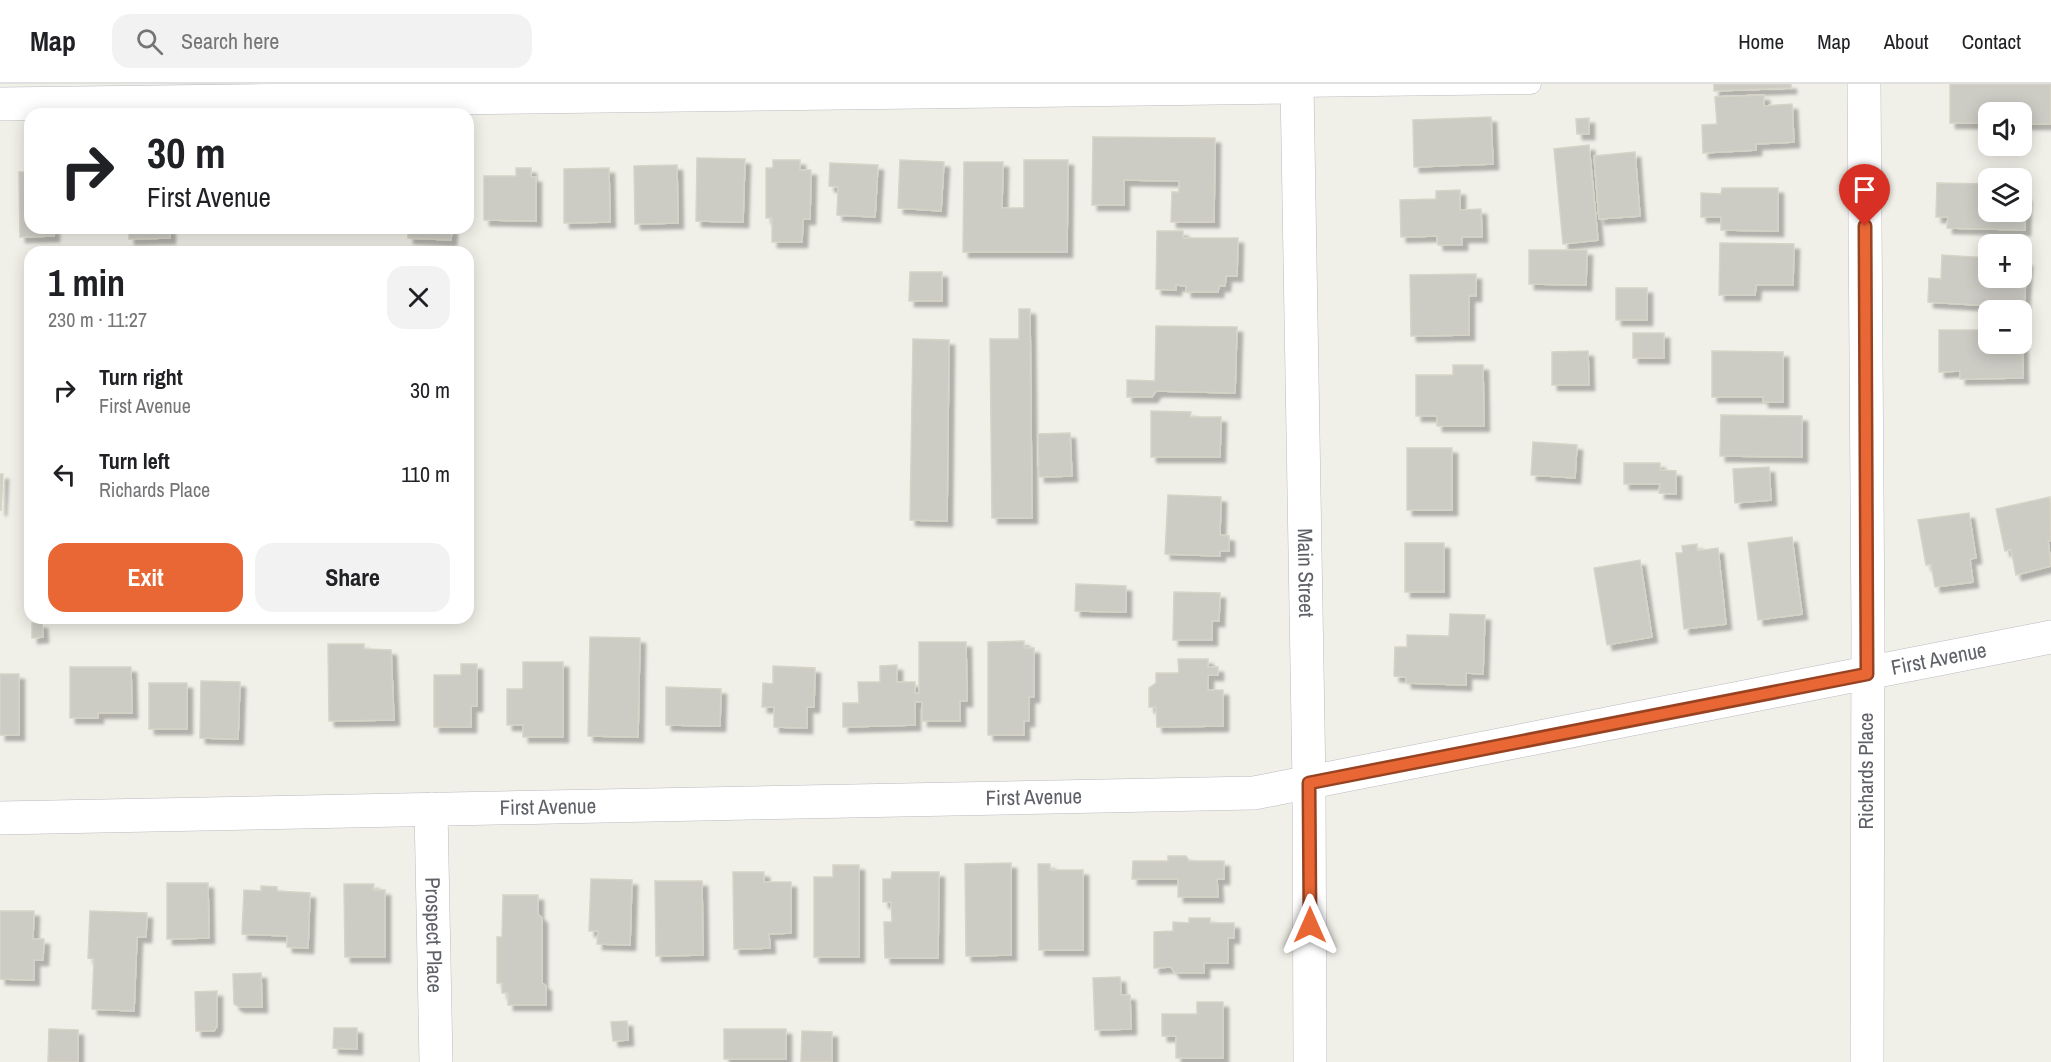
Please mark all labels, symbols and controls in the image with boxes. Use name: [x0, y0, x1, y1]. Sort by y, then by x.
search box: [112, 14, 532, 68]
text: Map: [30, 22, 76, 60]
icon: search: [133, 25, 166, 58]
text: Search here: [181, 26, 279, 56]
text: Home: [1738, 27, 1784, 56]
text: Map: [1817, 27, 1851, 56]
text: About: [1884, 27, 1929, 56]
text: Contact: [1962, 27, 2021, 56]
map controls: [1978, 102, 2032, 354]
button: sound: [1978, 102, 2032, 156]
text: 30 m: [147, 125, 226, 181]
icon: right: [48, 132, 126, 210]
pin: [1839, 164, 1890, 226]
button: layers: [1978, 168, 2032, 222]
icon: arrive: [1848, 173, 1881, 206]
text: First Avenue: [147, 179, 271, 215]
button: +: [1978, 234, 2032, 288]
text: 1 min: [48, 259, 125, 307]
button: close: [387, 266, 450, 329]
button: −: [1978, 300, 2032, 354]
text: 230 m · 11:27: [48, 306, 147, 333]
text: Turn right: [99, 362, 183, 392]
icon: right: [48, 374, 81, 407]
text: 30 m: [410, 375, 450, 405]
text: First Avenue: [99, 392, 191, 419]
text: Turn left: [99, 446, 170, 476]
icon: left: [48, 458, 81, 491]
text: 110 m: [401, 459, 450, 489]
text: Richards Place: [99, 476, 210, 503]
street label: Main Street: [1291, 528, 1321, 618]
button: Exit: [48, 543, 243, 612]
button: Share: [255, 543, 450, 612]
street label: First Avenue: [1889, 635, 1989, 682]
street label: Richards Place: [1851, 713, 1880, 829]
street label: First Avenue: [985, 781, 1082, 812]
street label: First Avenue: [499, 791, 596, 822]
street label: Prospect Place: [418, 877, 450, 993]
position arrow: [1278, 893, 1342, 957]

